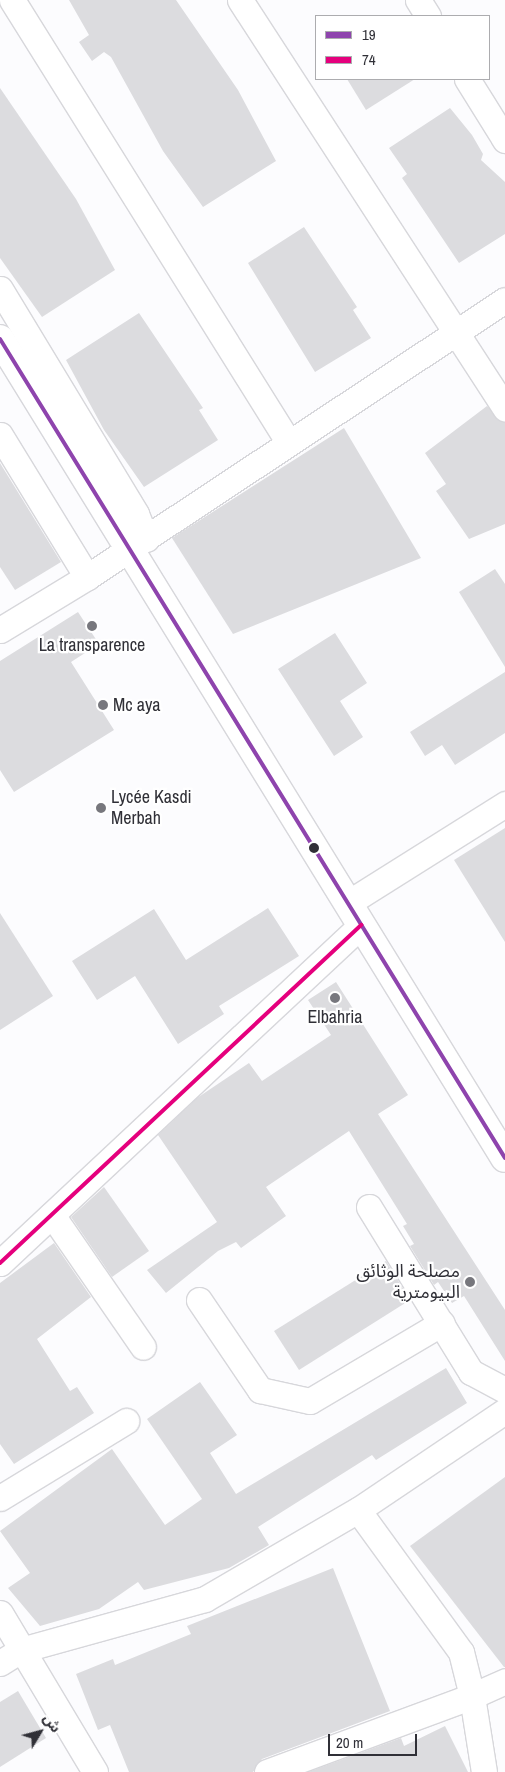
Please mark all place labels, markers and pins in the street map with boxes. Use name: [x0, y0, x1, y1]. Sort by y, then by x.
marker: La transparence: [86, 620, 98, 632]
place label: La transparence: [39, 634, 145, 656]
place label: Mc aya: [113, 694, 161, 716]
marker: Mc aya: [97, 699, 109, 711]
place label: Lycée Kasdi Merbah: [111, 787, 192, 830]
marker: Lycée Kasdi Merbah: [95, 802, 107, 814]
unlabelled marker: [309, 843, 319, 853]
marker: Elbahria: [329, 992, 341, 1004]
place label: Elbahria: [308, 1006, 362, 1028]
place label: مصلحة الوثائق البيومترية: [356, 1261, 460, 1304]
marker: مصلحة الوثائق البيومترية: [464, 1276, 476, 1288]

